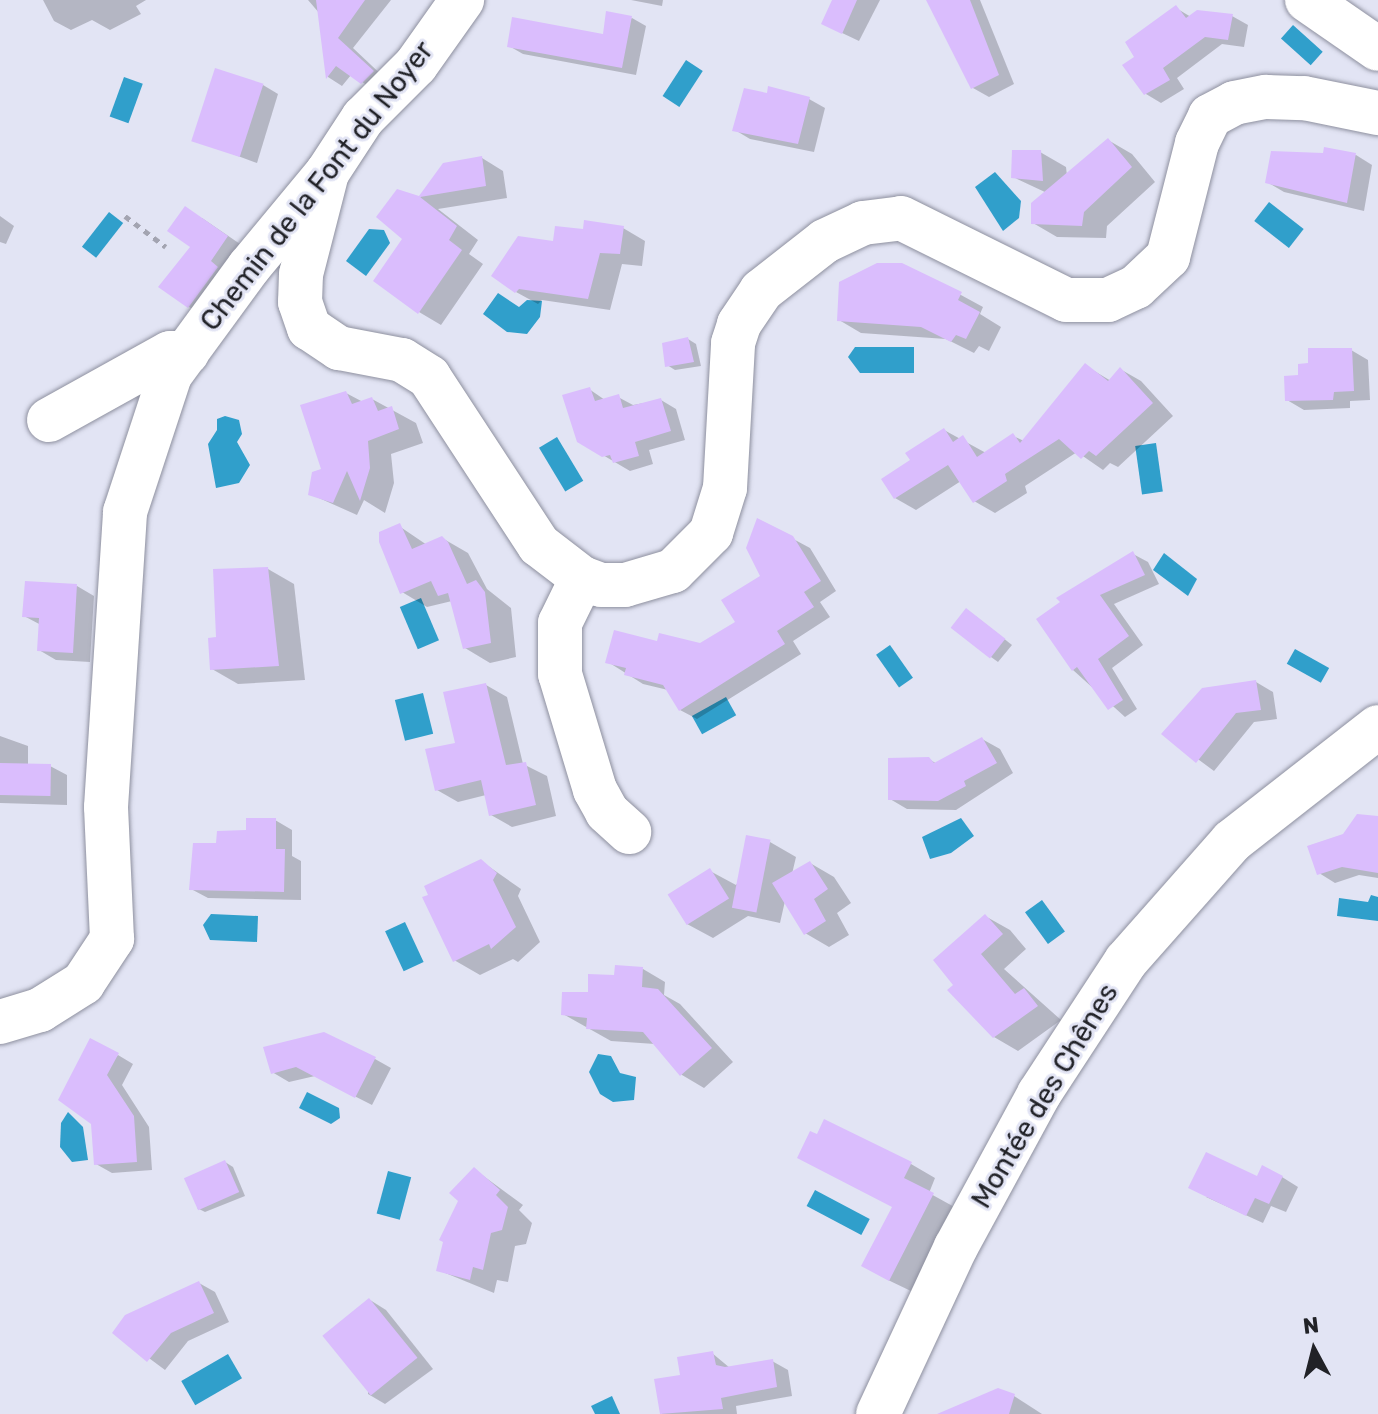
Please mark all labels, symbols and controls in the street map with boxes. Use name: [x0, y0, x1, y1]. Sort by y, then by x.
street label: Chemin de la Font du Noyer: [193, 34, 441, 338]
street label: Montée des Chênes: [965, 978, 1125, 1214]
north arrow: [1274, 1310, 1354, 1390]
text: N: [1302, 1311, 1321, 1340]

